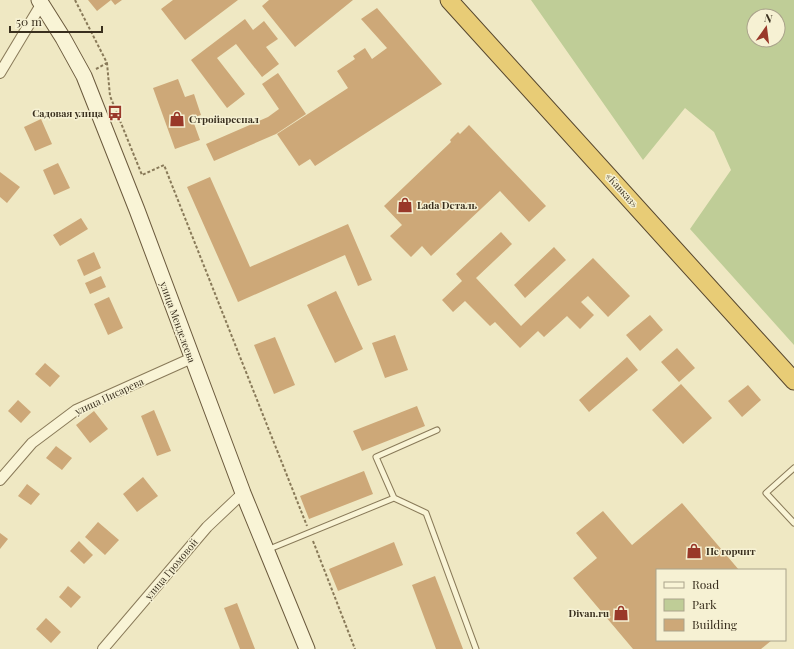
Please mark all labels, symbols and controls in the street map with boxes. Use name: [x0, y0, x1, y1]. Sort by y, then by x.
scale bar: [10, 8, 102, 34]
north arrow: [746, 8, 786, 48]
text: N: [763, 10, 774, 26]
text: 50 m: [16, 13, 42, 29]
bus stop icon: Садовая улица: [106, 104, 124, 122]
place label: Садовая улица: [32, 106, 104, 120]
shop icon: Стройарсенал: [168, 110, 186, 128]
place label: Стройарсенал: [189, 112, 259, 126]
street label: «Кавказ»: [603, 169, 641, 211]
shop icon: Lada Dеталь: [396, 196, 414, 214]
place label: Lada Dеталь: [417, 198, 478, 212]
street label: улица Менделеева: [156, 279, 199, 365]
street label: улица Писарева: [71, 374, 146, 419]
street label: улица Громовой: [141, 535, 201, 603]
shop icon: Не горчит: [685, 542, 703, 560]
place label: Не горчит: [706, 544, 756, 558]
legend: [656, 569, 786, 641]
text: Road: [692, 576, 719, 592]
text: Park: [692, 596, 717, 612]
shop icon: Divan.ru: [612, 604, 630, 622]
place label: Divan.ru: [568, 606, 609, 620]
text: Building: [692, 616, 738, 632]

